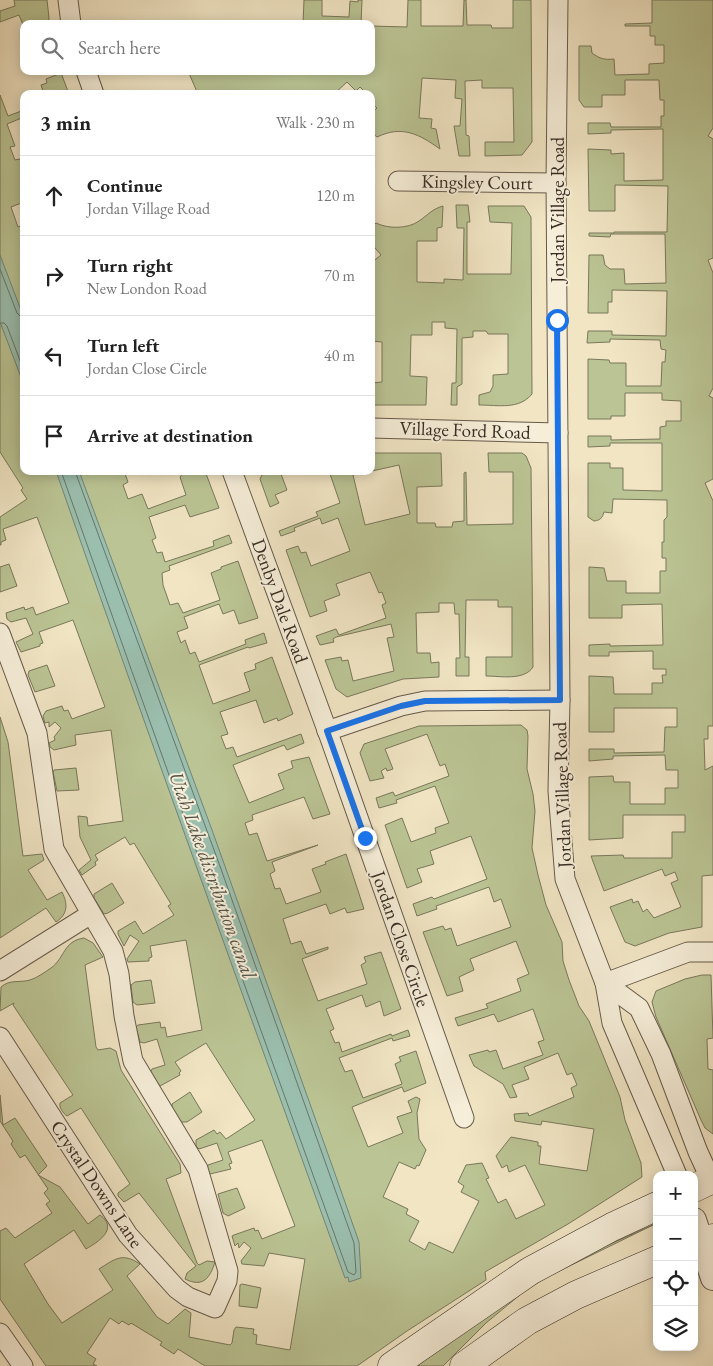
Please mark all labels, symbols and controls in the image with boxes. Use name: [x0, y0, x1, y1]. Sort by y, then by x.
search box: [20, 20, 375, 75]
icon: search: [38, 34, 66, 62]
text: Search here: [78, 35, 160, 60]
text: 3 min: [40, 109, 91, 136]
text: Walk · 230 m: [276, 112, 355, 133]
street label: Jordan Village Road: [545, 137, 570, 285]
street label: Kingsley Court: [421, 169, 533, 195]
text: Continue: [87, 173, 162, 198]
icon: ahead: [40, 182, 68, 210]
text: 120 m: [316, 185, 355, 206]
text: Jordan Village Road: [87, 198, 210, 219]
text: Turn right: [87, 253, 173, 278]
icon: right: [40, 262, 68, 290]
text: 70 m: [324, 265, 355, 286]
text: New London Road: [87, 278, 207, 299]
route start: [546, 309, 569, 332]
text: Turn left: [87, 333, 159, 358]
icon: left: [40, 342, 68, 370]
text: 40 m: [324, 345, 355, 366]
text: Jordan Close Circle: [87, 358, 207, 379]
street label: Village Ford Road: [399, 415, 531, 445]
icon: arrive: [40, 422, 68, 450]
text: Arrive at destination: [87, 423, 253, 448]
street label: Denby Dale Road: [246, 535, 314, 667]
street label: Jordan Village Road: [547, 721, 577, 871]
water label: Utah Lake distribution canal: [163, 768, 263, 983]
route end: [354, 827, 377, 850]
street label: Jordan Close Circle: [365, 866, 436, 1010]
street label: Crystal Downs Lane: [45, 1115, 149, 1253]
map controls: [653, 1171, 698, 1351]
button: +: [653, 1171, 698, 1216]
button: −: [653, 1216, 698, 1261]
button: locate: [653, 1261, 698, 1306]
button: layers: [653, 1306, 698, 1351]

